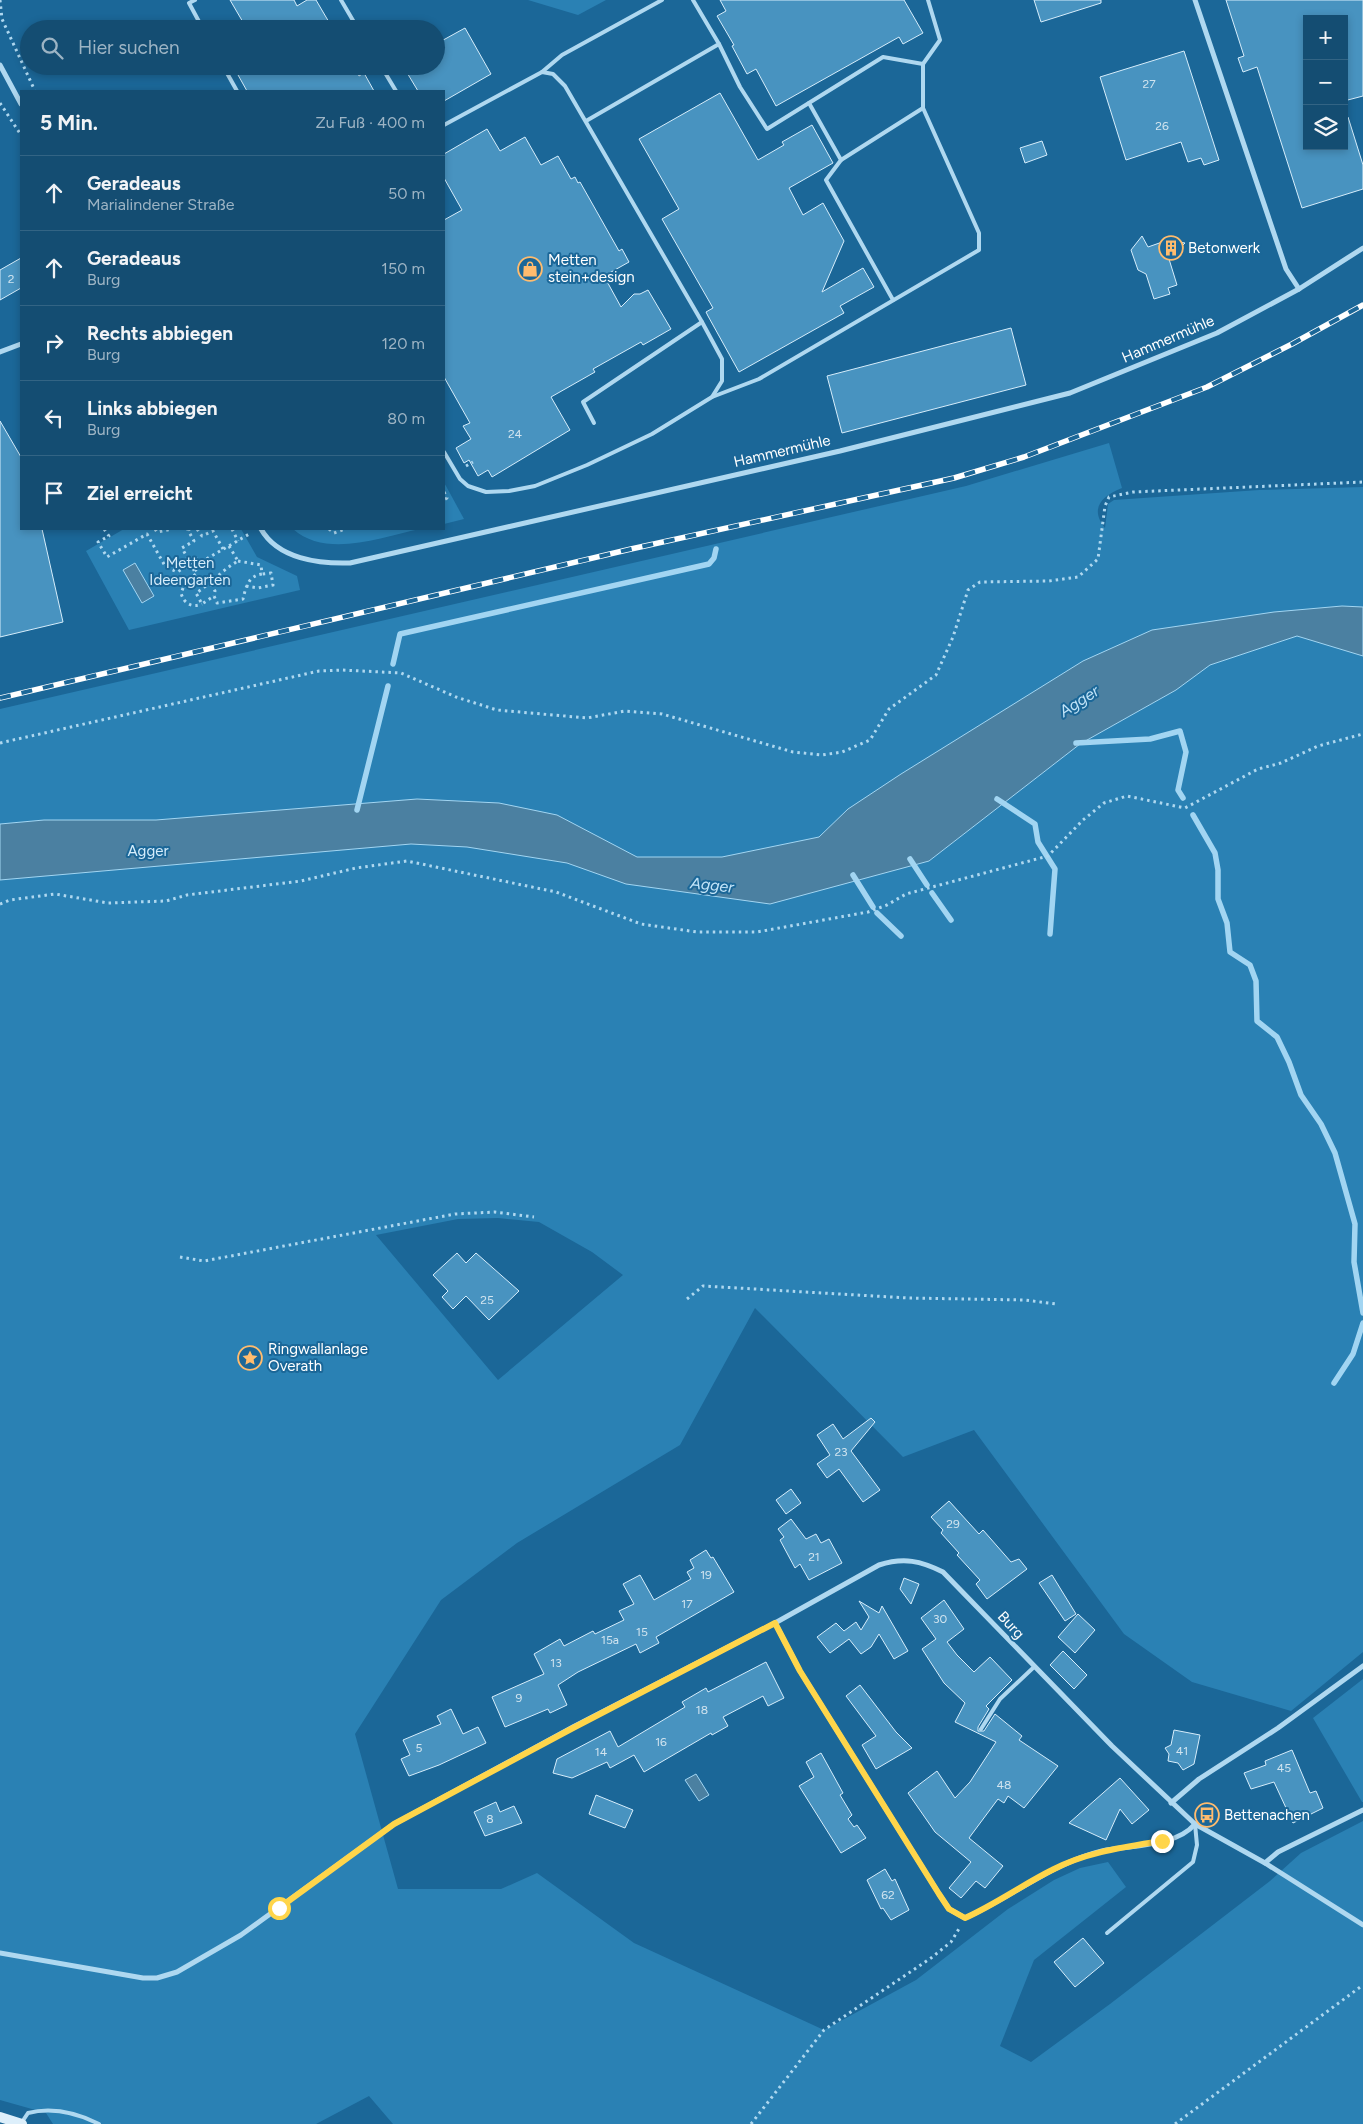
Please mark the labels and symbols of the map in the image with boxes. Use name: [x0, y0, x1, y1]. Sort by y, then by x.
house number: 27: [1142, 77, 1156, 91]
house number: 26: [1155, 119, 1169, 133]
building icon: Betonwerk: [1158, 235, 1184, 261]
place label: Betonwerk: [1188, 239, 1261, 257]
place label: Metten stein+design: [548, 251, 635, 286]
shop icon: Metten stein+design: [517, 256, 543, 282]
house number: 2: [8, 272, 14, 286]
street label: Hammermühle: [1119, 311, 1217, 367]
house number: 24: [508, 427, 523, 441]
street label: Hammermühle: [732, 431, 832, 471]
park label: Metten Ideengarten: [149, 554, 231, 589]
water label: Agger: [1055, 681, 1103, 721]
park label: Agger: [128, 842, 168, 860]
water label: Agger: [688, 873, 735, 897]
house number: 25: [480, 1293, 494, 1307]
place label: Ringwallanlage Overath: [268, 1340, 368, 1375]
place icon: Ringwallanlage Overath: [237, 1345, 263, 1371]
house number: 23: [834, 1445, 848, 1459]
house number: 29: [946, 1517, 960, 1531]
house number: 21: [808, 1550, 820, 1564]
house number: 19: [700, 1568, 712, 1582]
house number: 17: [681, 1597, 693, 1611]
street label: Burg: [994, 1607, 1028, 1643]
house number: 30: [933, 1612, 947, 1626]
house number: 15: [636, 1625, 648, 1639]
house number: 15a: [601, 1633, 619, 1647]
house number: 13: [550, 1656, 562, 1670]
house number: 9: [516, 1691, 523, 1705]
house number: 18: [696, 1703, 708, 1717]
house number: 16: [655, 1735, 667, 1749]
house number: 5: [416, 1741, 423, 1755]
house number: 41: [1176, 1744, 1188, 1758]
house number: 14: [595, 1745, 608, 1759]
house number: 45: [1277, 1761, 1291, 1775]
house number: 48: [997, 1778, 1011, 1792]
bus stop icon: Bettenachen: [1194, 1802, 1220, 1828]
place label: Bettenachen: [1224, 1806, 1310, 1824]
house number: 8: [486, 1812, 494, 1826]
route end: [1151, 1830, 1174, 1853]
house number: 62: [881, 1888, 895, 1902]
route start: [268, 1897, 291, 1920]

